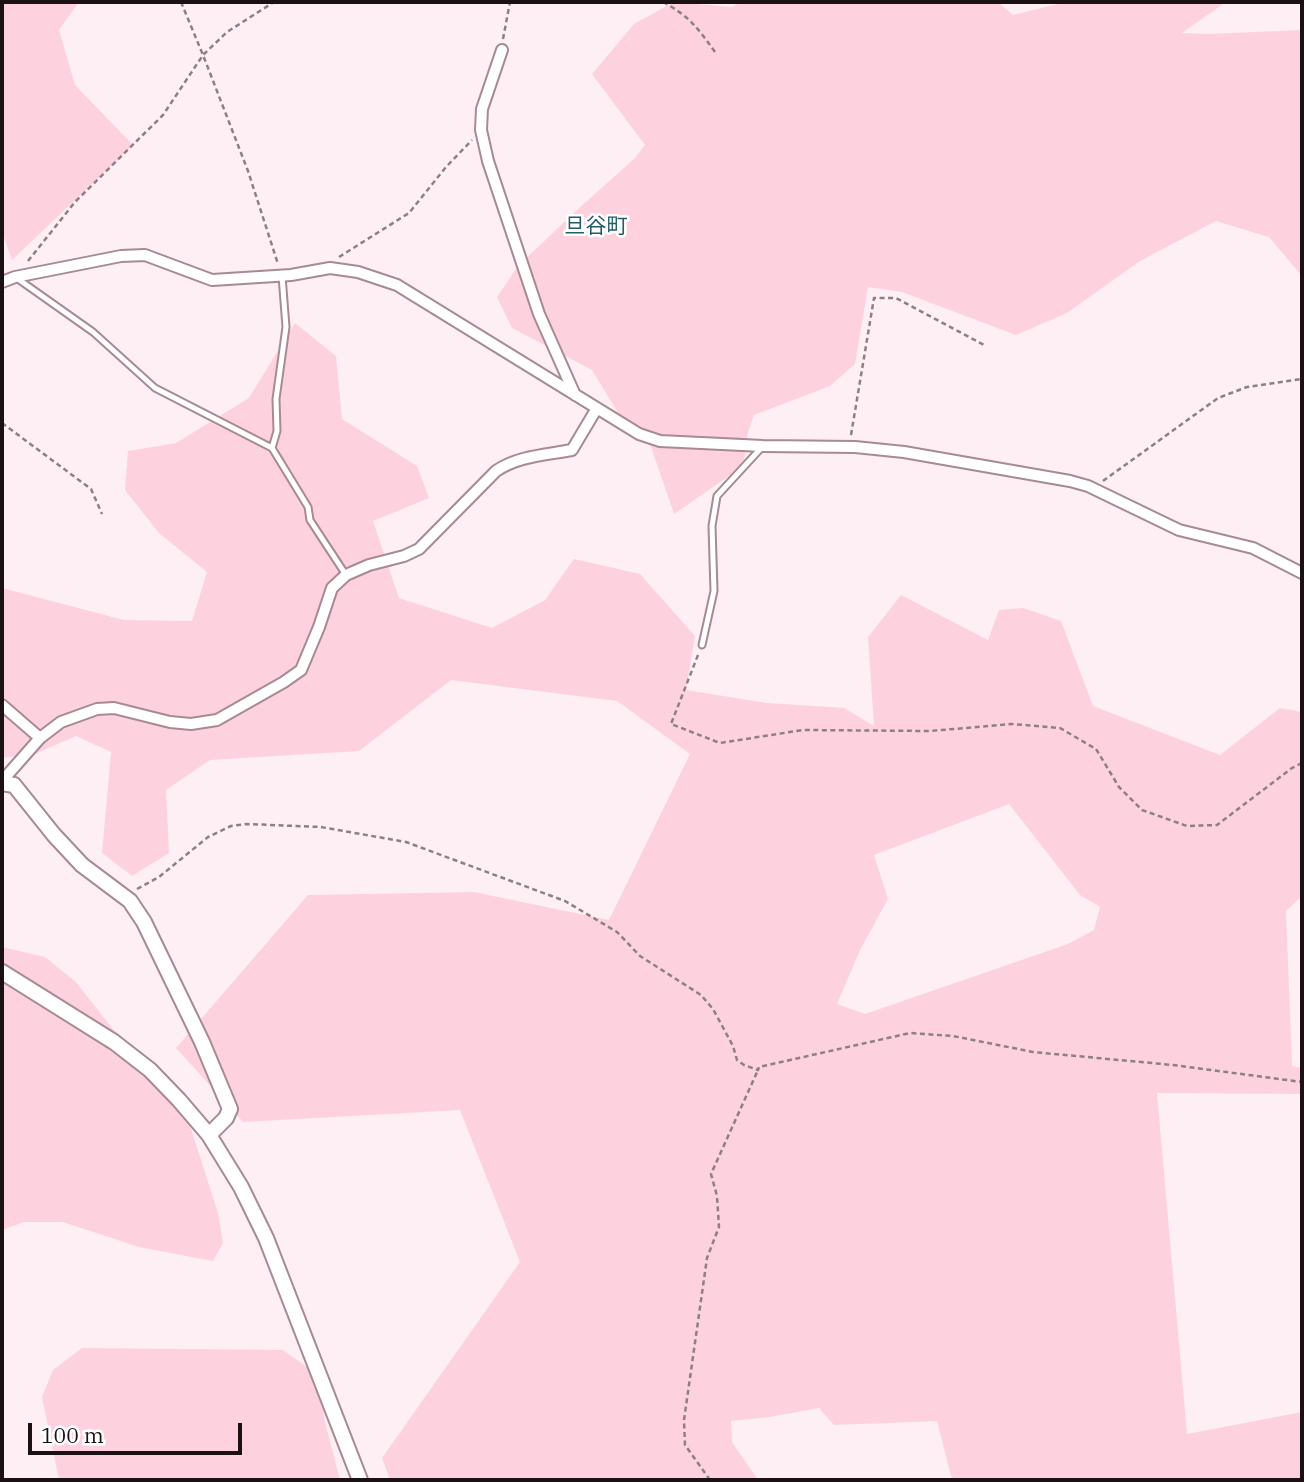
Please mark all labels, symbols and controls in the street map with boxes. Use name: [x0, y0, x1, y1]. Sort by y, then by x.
district label: 旦谷町: [565, 214, 627, 240]
scale bar: [32, 1408, 245, 1452]
text: 100 m: [41, 1421, 104, 1449]

